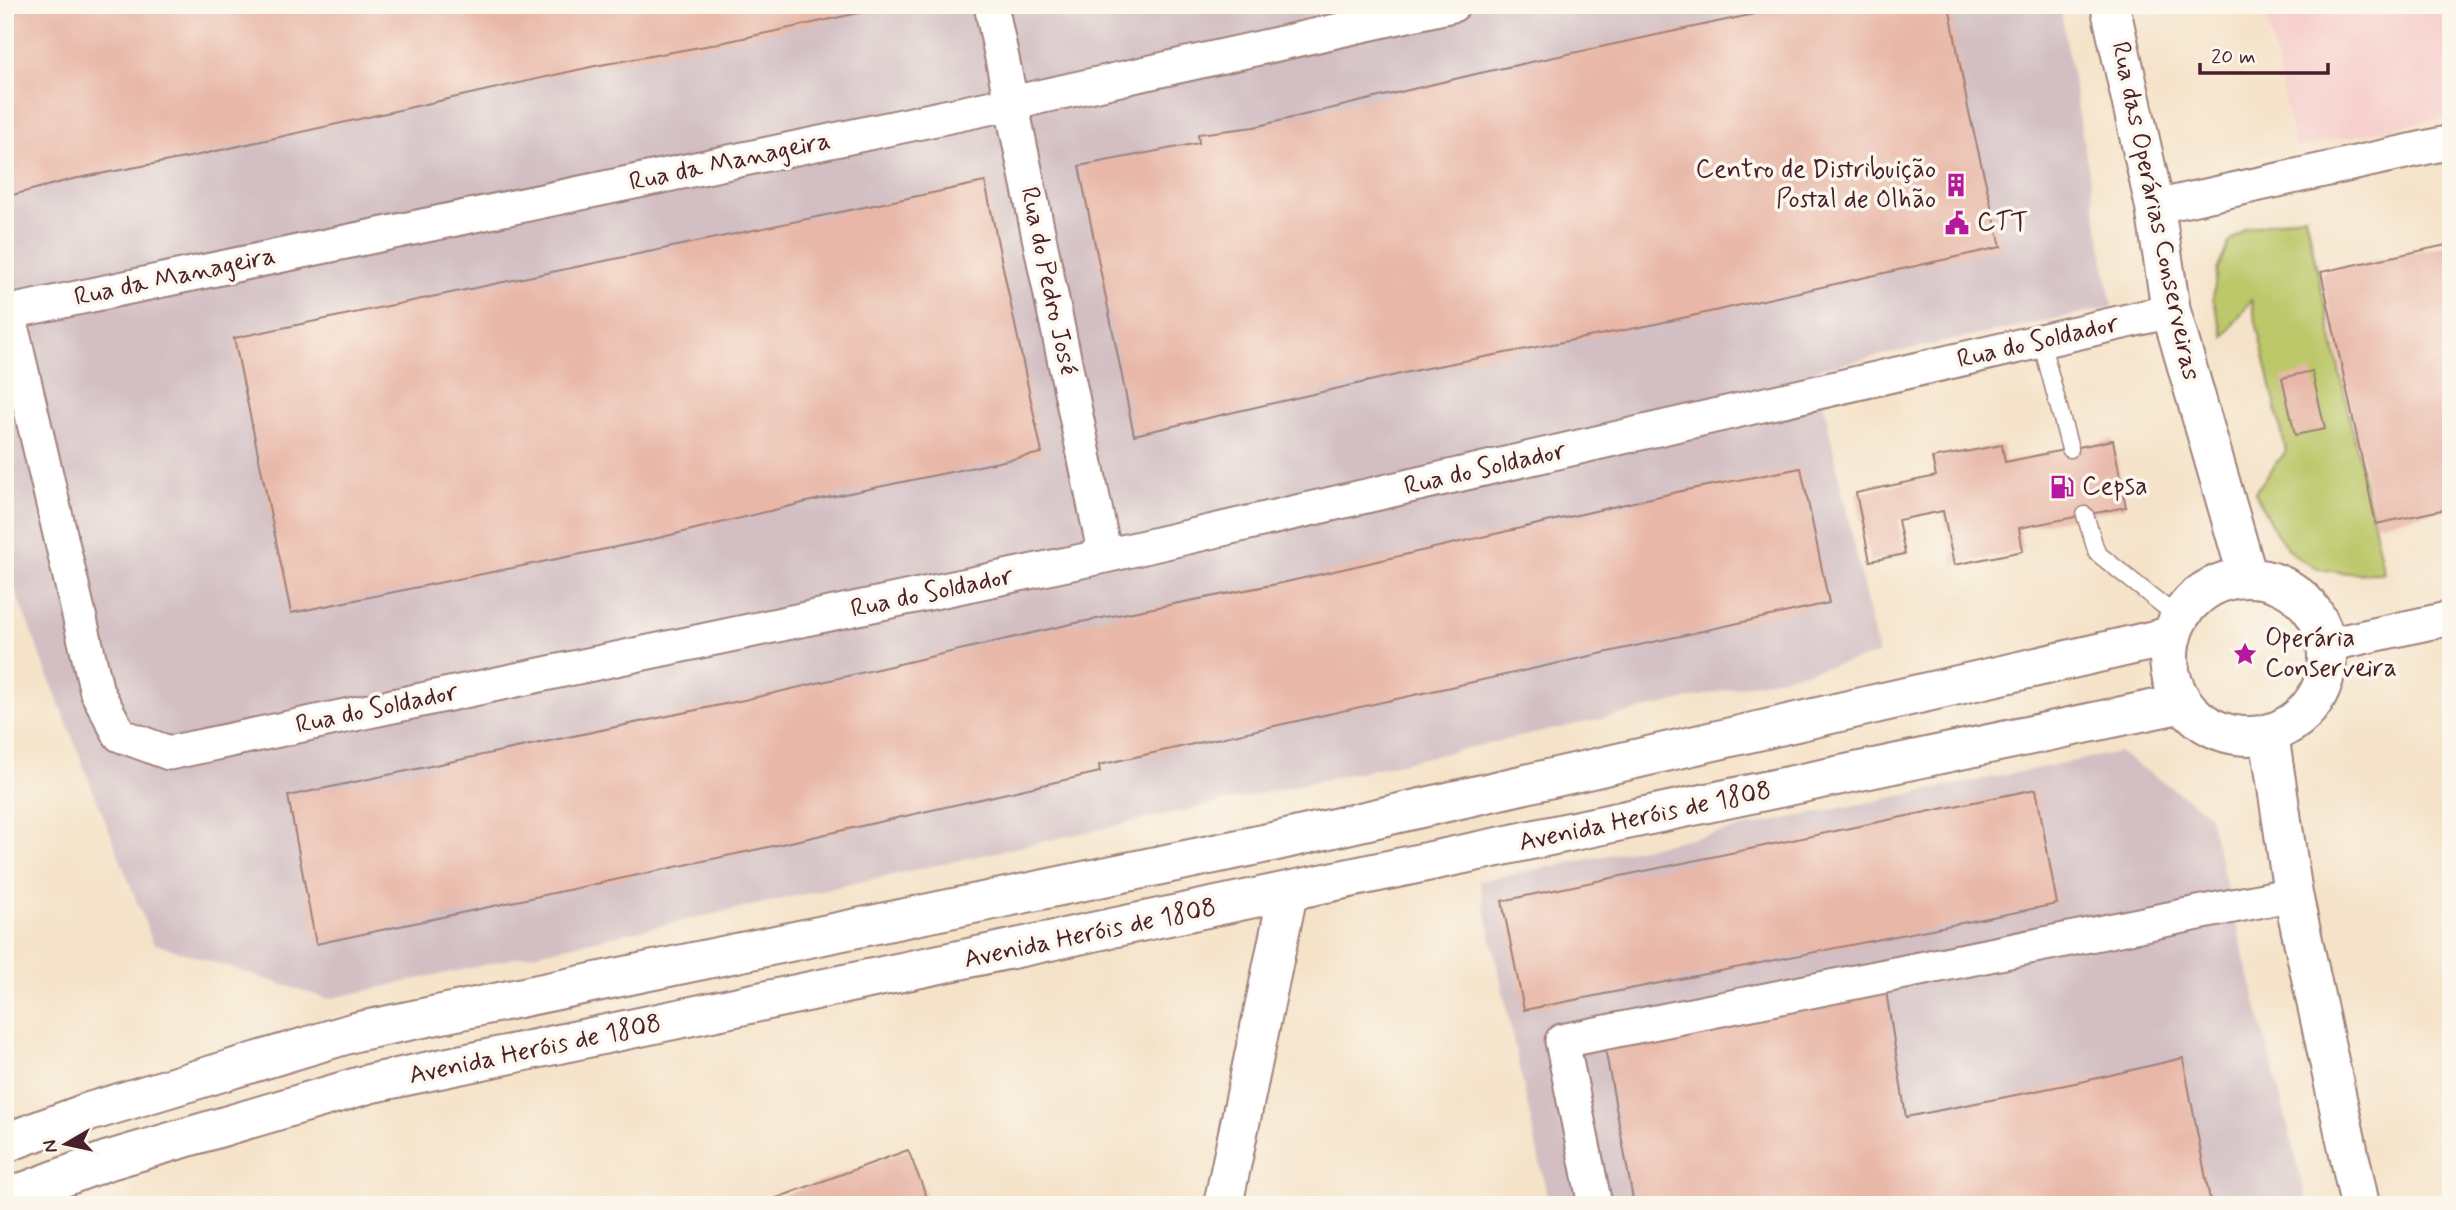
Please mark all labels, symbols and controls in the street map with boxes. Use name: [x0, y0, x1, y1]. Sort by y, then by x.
scale bar: [2200, 32, 2328, 76]
street label: Rua das Operárias Conserveiras: [2102, 39, 2208, 383]
text: 20 m: [2211, 43, 2256, 71]
street label: Rua da Manageira: [626, 124, 834, 200]
place label: Centro de Distribuição Postal de Olhão: [1695, 153, 1936, 217]
building icon: Centro de Distribuição Postal de Olhão: [1942, 171, 1970, 199]
street label: Rua do Pedro José: [1011, 184, 1085, 378]
place label: CTT: [1977, 206, 2028, 240]
public building icon: CTT: [1943, 209, 1971, 237]
street label: Rua da Manageira: [71, 239, 279, 315]
street label: Rua do Soldador: [1954, 307, 2123, 377]
street label: Rua do Soldador: [1401, 434, 1570, 504]
place label: Cepsa: [2082, 470, 2148, 504]
fuel station icon: Cepsa: [2048, 473, 2076, 501]
street label: Rua do Soldador: [848, 559, 1017, 627]
place label: Operária Conserveira: [2265, 622, 2397, 686]
place icon: Operária Conserveira: [2231, 640, 2259, 668]
street label: Rua do Soldador: [293, 675, 462, 743]
street label: Avenida Heróis de 1808: [1516, 774, 1774, 860]
street label: Avenida Heróis de 1808: [961, 891, 1219, 977]
street label: Avenida Heróis de 1808: [406, 1007, 664, 1093]
north arrow: [32, 1108, 102, 1178]
text: N: [37, 1138, 64, 1155]

